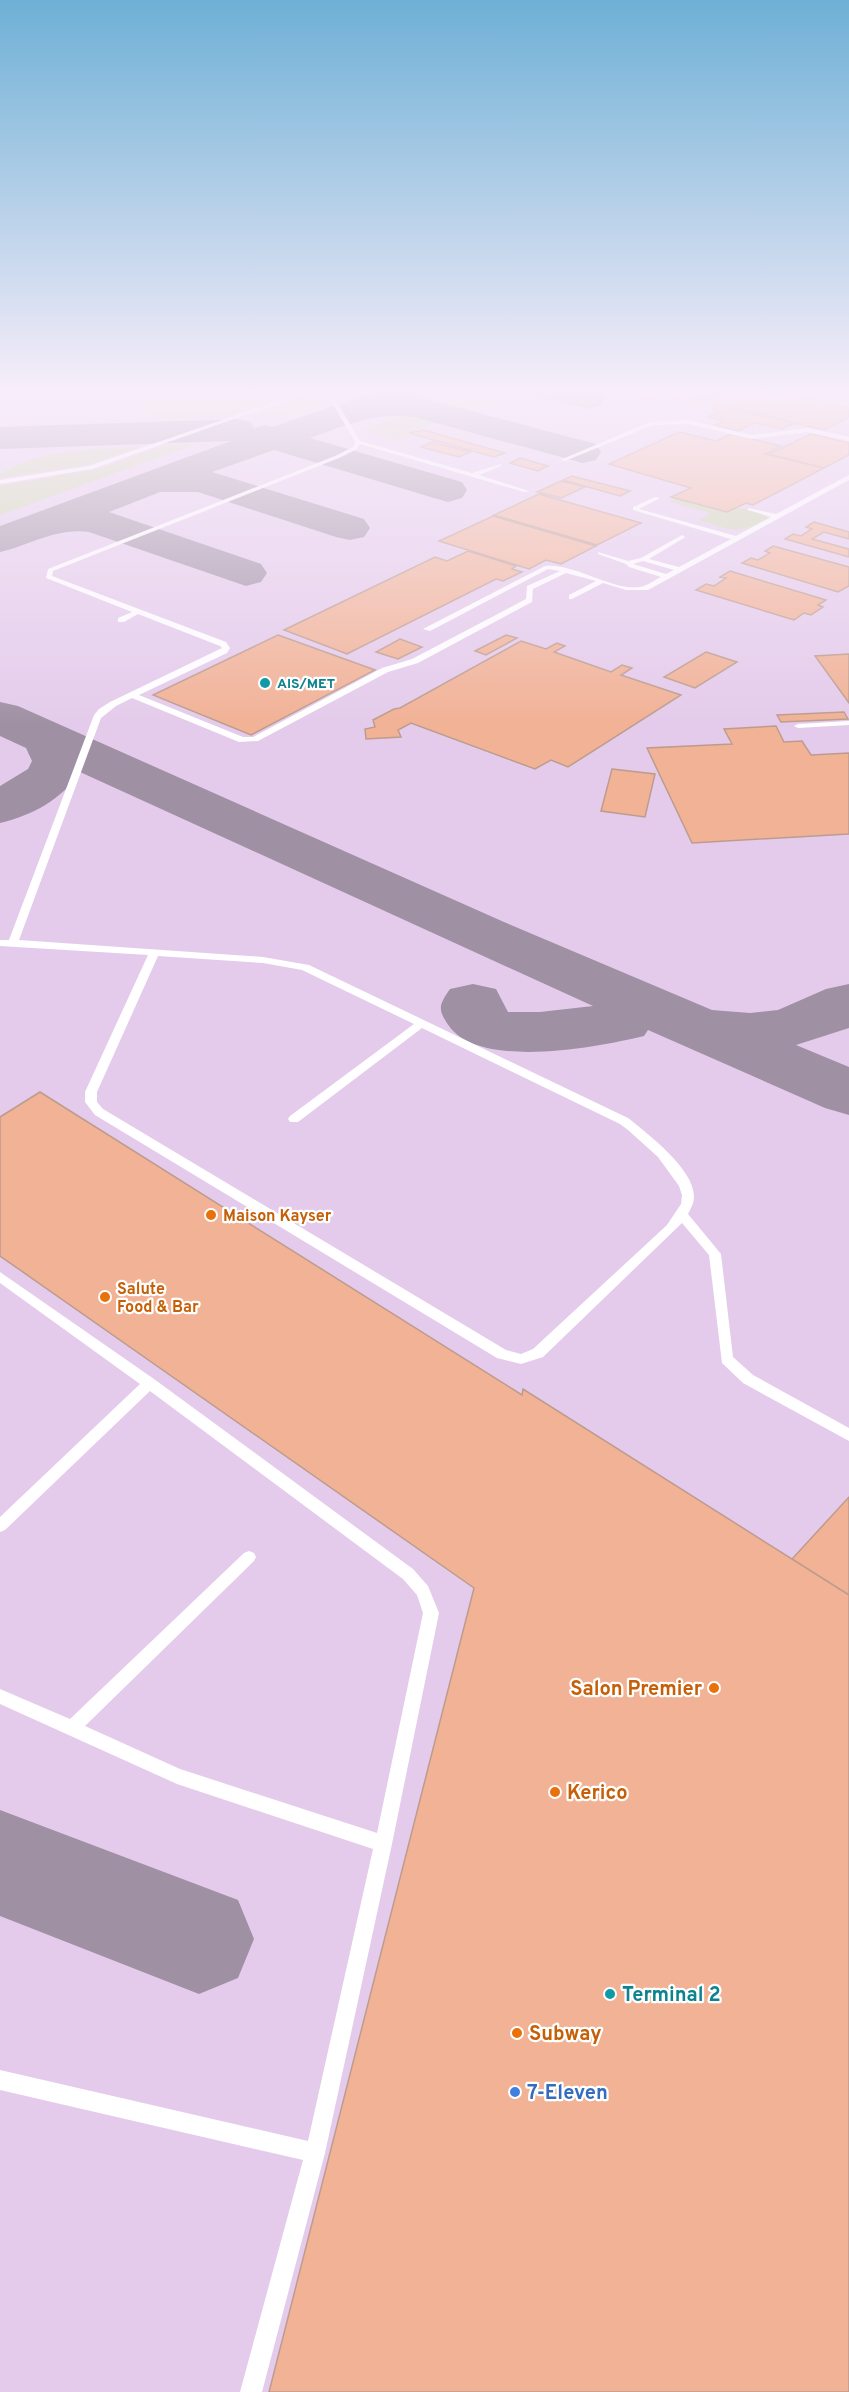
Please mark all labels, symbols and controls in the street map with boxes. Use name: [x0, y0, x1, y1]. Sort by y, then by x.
marker: AIS/MET: [258, 676, 272, 690]
place label: AIS/MET: [277, 676, 335, 693]
place label: Maison Kayser: [223, 1207, 332, 1227]
marker: Maison Kayser: [204, 1208, 218, 1222]
place label: Salute Food & Bar: [117, 1280, 199, 1318]
marker: Salute Food & Bar: [98, 1290, 112, 1304]
place label: Salon Premier: [570, 1677, 703, 1703]
marker: Salon Premier: [707, 1681, 721, 1695]
place label: Kerico: [567, 1781, 628, 1807]
marker: Kerico: [548, 1785, 562, 1799]
place label: Terminal 2: [622, 1983, 721, 2009]
marker: Terminal 2: [603, 1987, 617, 2001]
place label: Subway: [529, 2022, 602, 2048]
marker: Subway: [510, 2026, 524, 2040]
place label: 7-Eleven: [527, 2081, 608, 2107]
marker: 7-Eleven: [508, 2085, 522, 2099]

